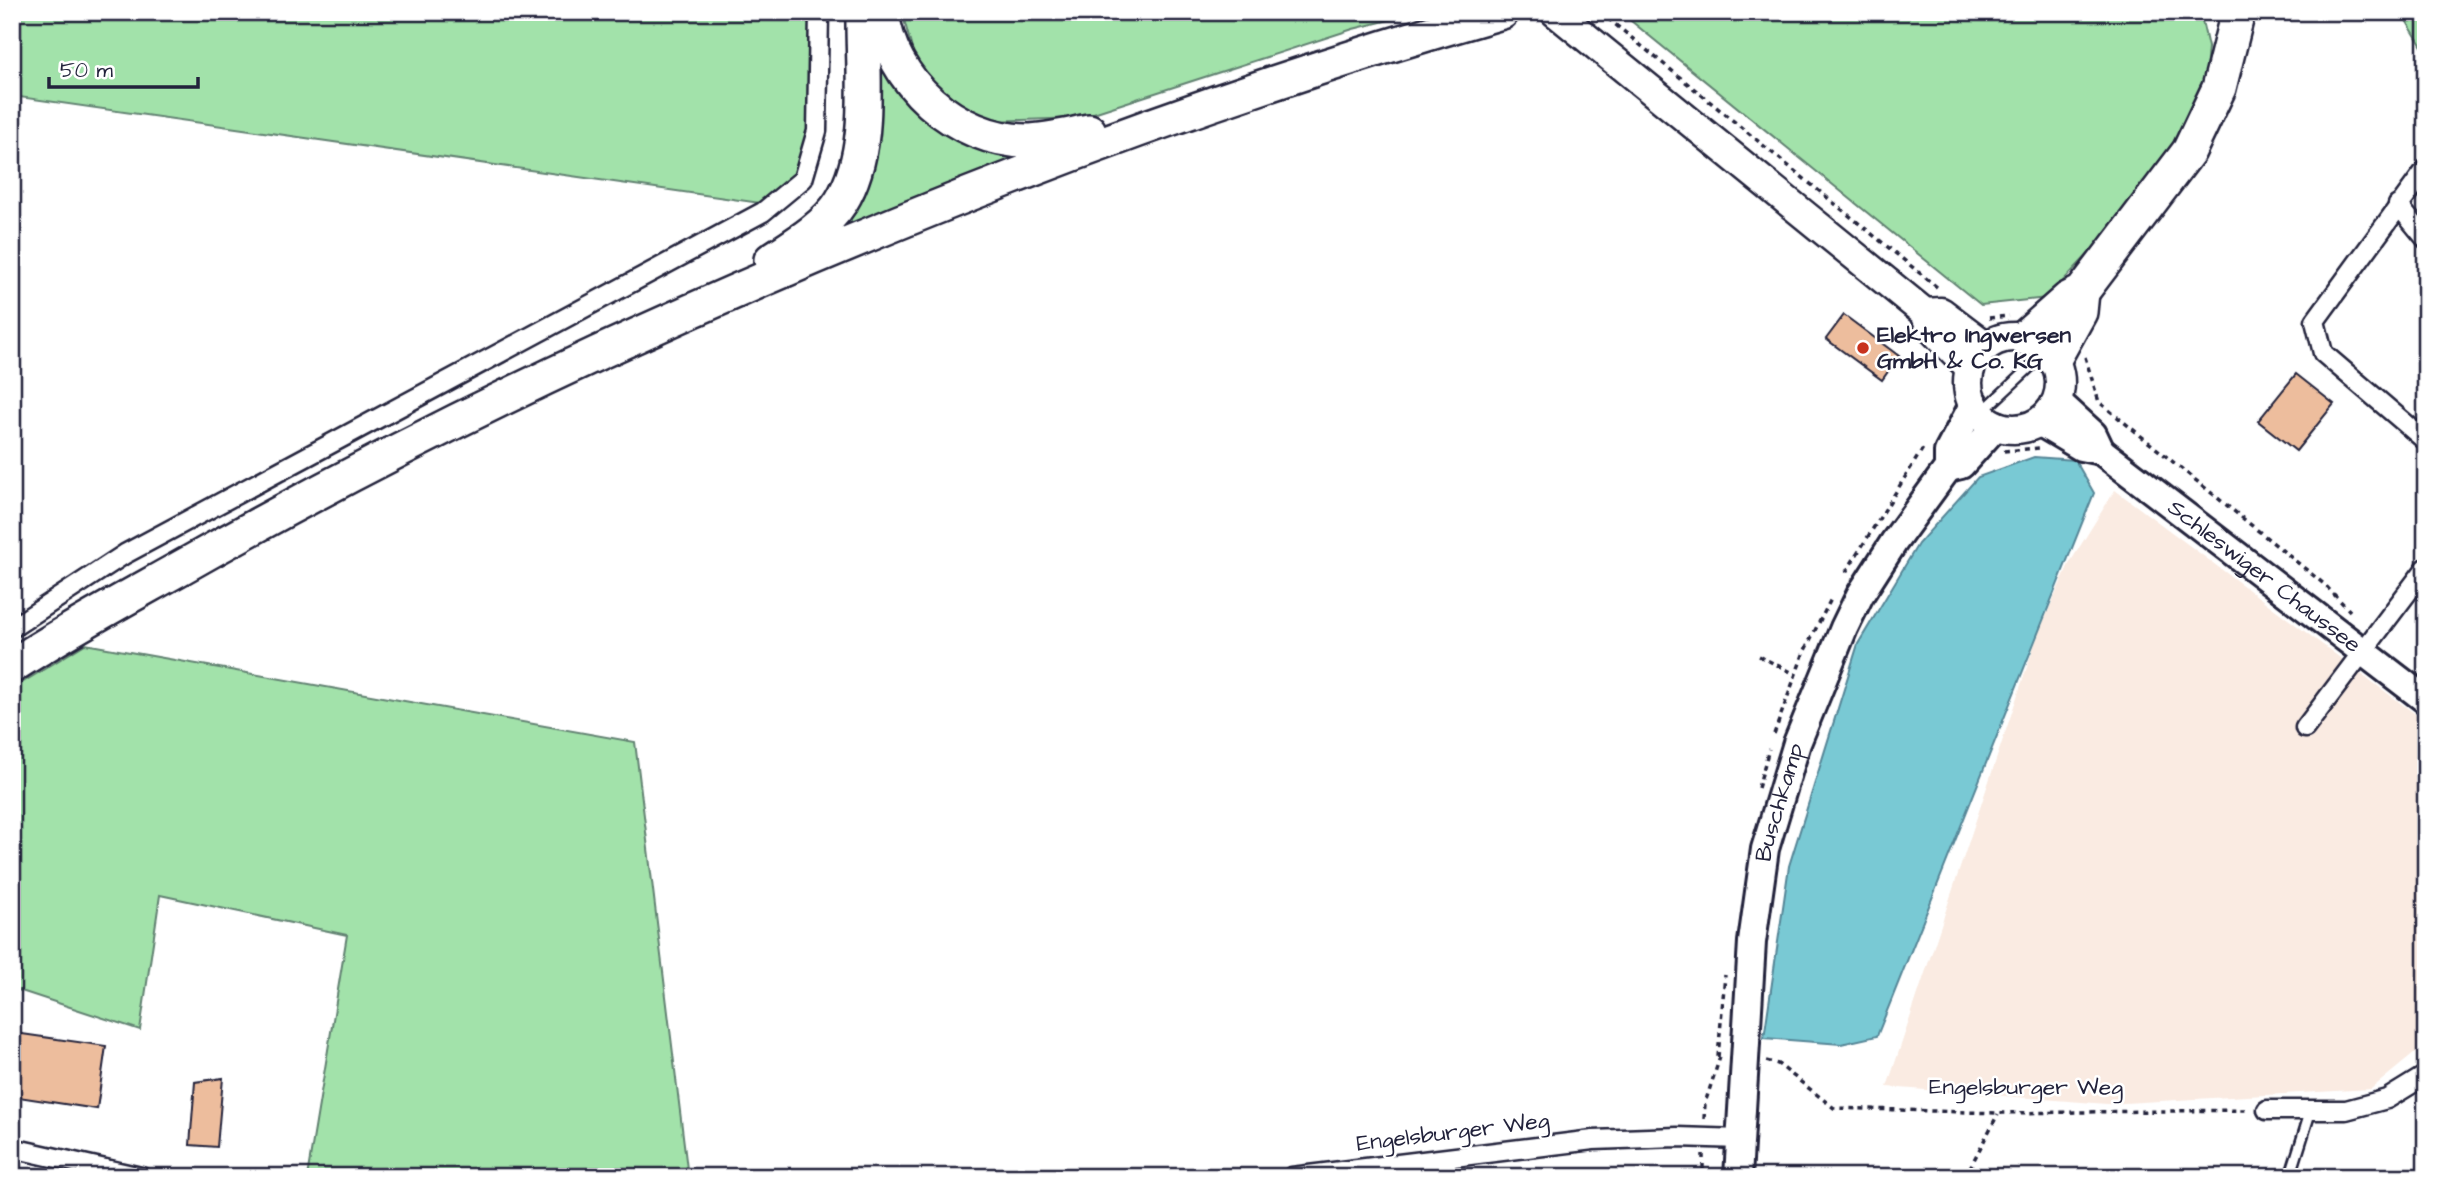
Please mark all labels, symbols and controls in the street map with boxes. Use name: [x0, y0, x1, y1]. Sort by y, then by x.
scale bar: [49, 46, 198, 90]
text: 50 m: [60, 56, 114, 85]
place label: Elektro Ingwersen GmbH & Co. KG: [1877, 319, 2071, 377]
marker: Elektro Ingwersen GmbH & Co. KG: [1855, 340, 1871, 356]
street label: Schleswiger Chaussee: [2161, 492, 2368, 661]
street label: Buschkamp: [1747, 739, 1812, 863]
street label: Engelsburger Weg: [1929, 1071, 2123, 1104]
street label: Engelsburger Weg: [1355, 1104, 1551, 1161]

